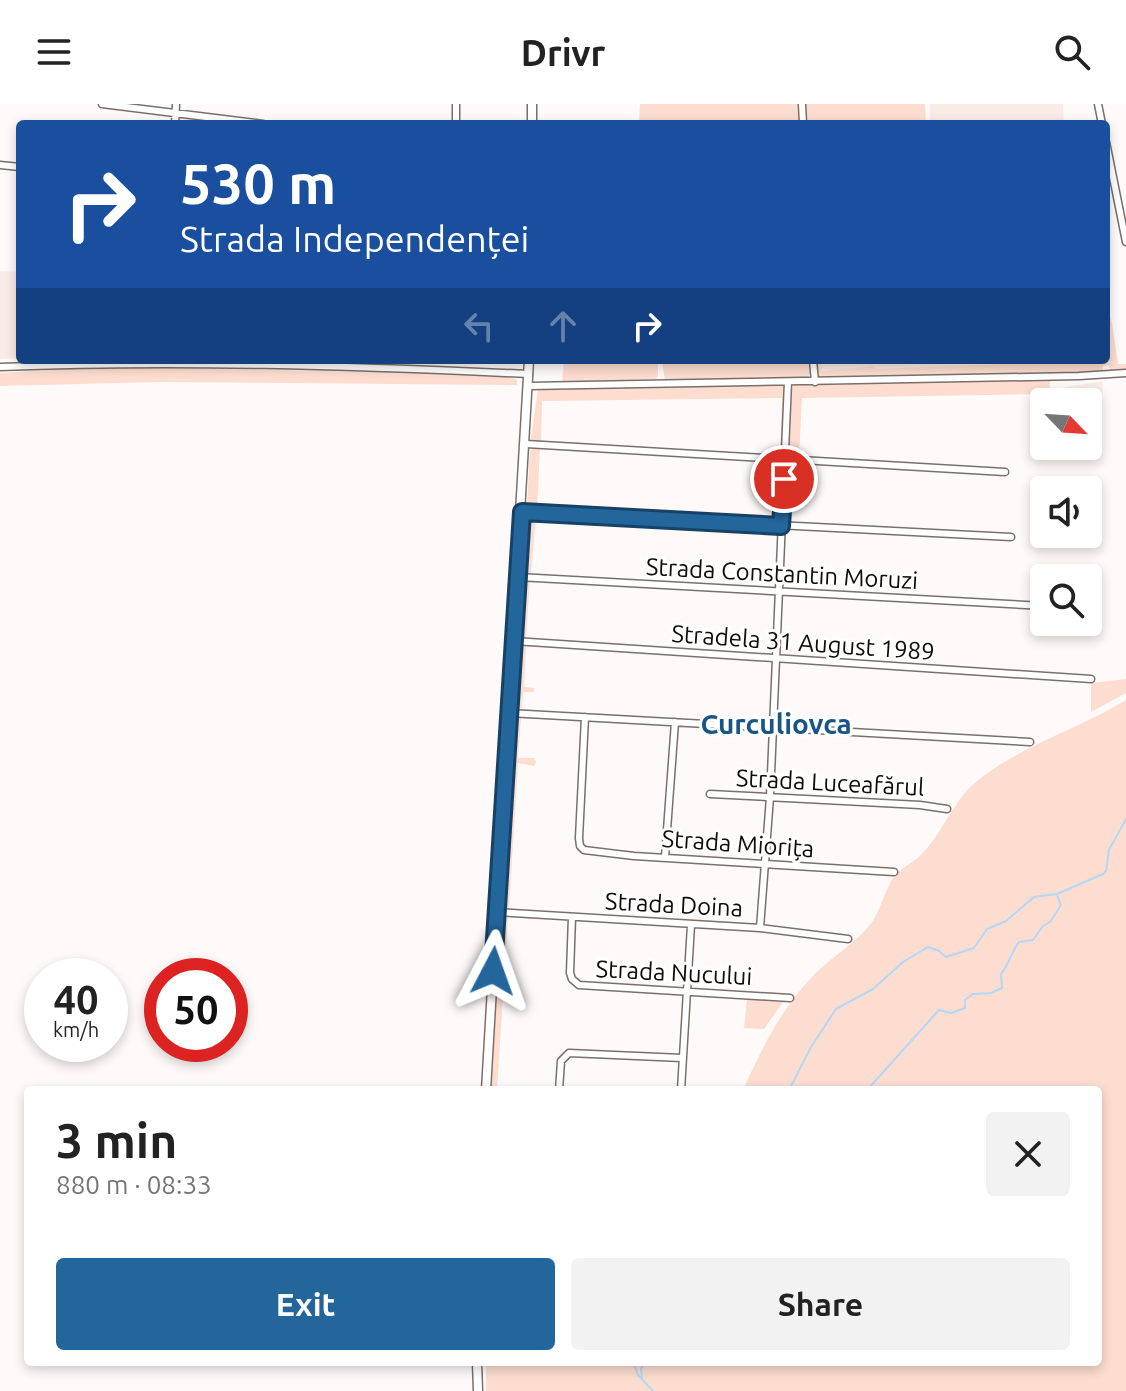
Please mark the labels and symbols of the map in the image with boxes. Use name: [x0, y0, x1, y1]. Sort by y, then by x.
north arrow: [1030, 388, 1102, 460]
pin: [750, 445, 818, 513]
street label: Strada Constantin Moruzi: [645, 553, 919, 594]
street label: Stradela 31 August 1989: [671, 620, 936, 665]
district label: Curculiovca: [700, 708, 852, 739]
street label: Strada Luceafărul: [735, 764, 925, 801]
street label: Strada Miorița: [661, 825, 815, 862]
street label: Strada Doina: [604, 887, 744, 922]
position arrow: [451, 929, 535, 1013]
street label: Strada Nucului: [595, 955, 753, 990]
speed limit sign: 50: [144, 958, 248, 1062]

